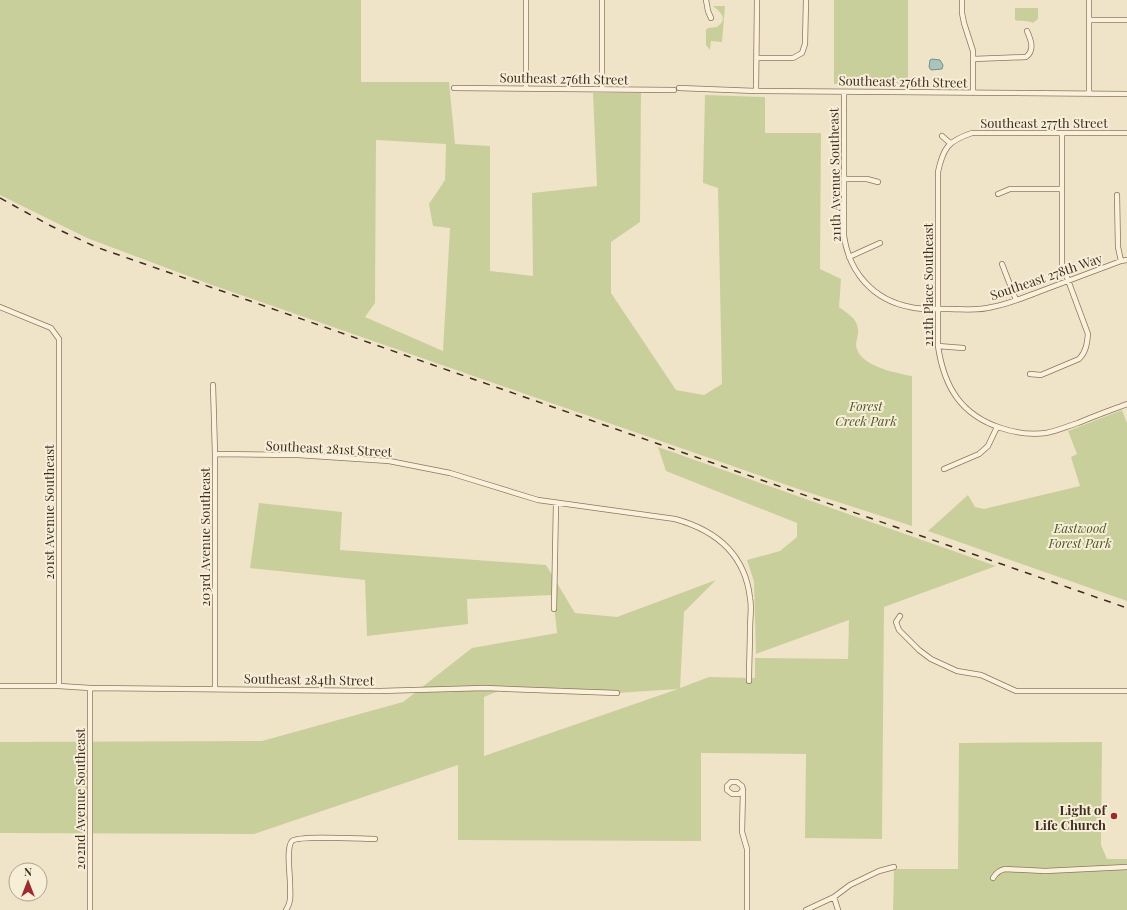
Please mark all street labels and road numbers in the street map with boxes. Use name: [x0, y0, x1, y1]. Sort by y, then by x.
street label: Southeast 276th Street: [499, 68, 629, 88]
street label: Southeast 276th Street: [838, 71, 968, 91]
street label: 211th Avenue Southeast: [824, 107, 844, 242]
street label: Southeast 277th Street: [980, 114, 1108, 131]
street label: 212th Place Southeast: [919, 223, 936, 347]
street label: Southeast 278th Way: [988, 249, 1105, 303]
street label: Southeast 281st Street: [265, 436, 393, 460]
street label: 201st Avenue Southeast: [40, 444, 57, 580]
street label: 203rd Avenue Southeast: [196, 467, 213, 607]
street label: Southeast 284th Street: [244, 669, 375, 689]
street label: 202nd Avenue Southeast: [71, 728, 88, 870]

